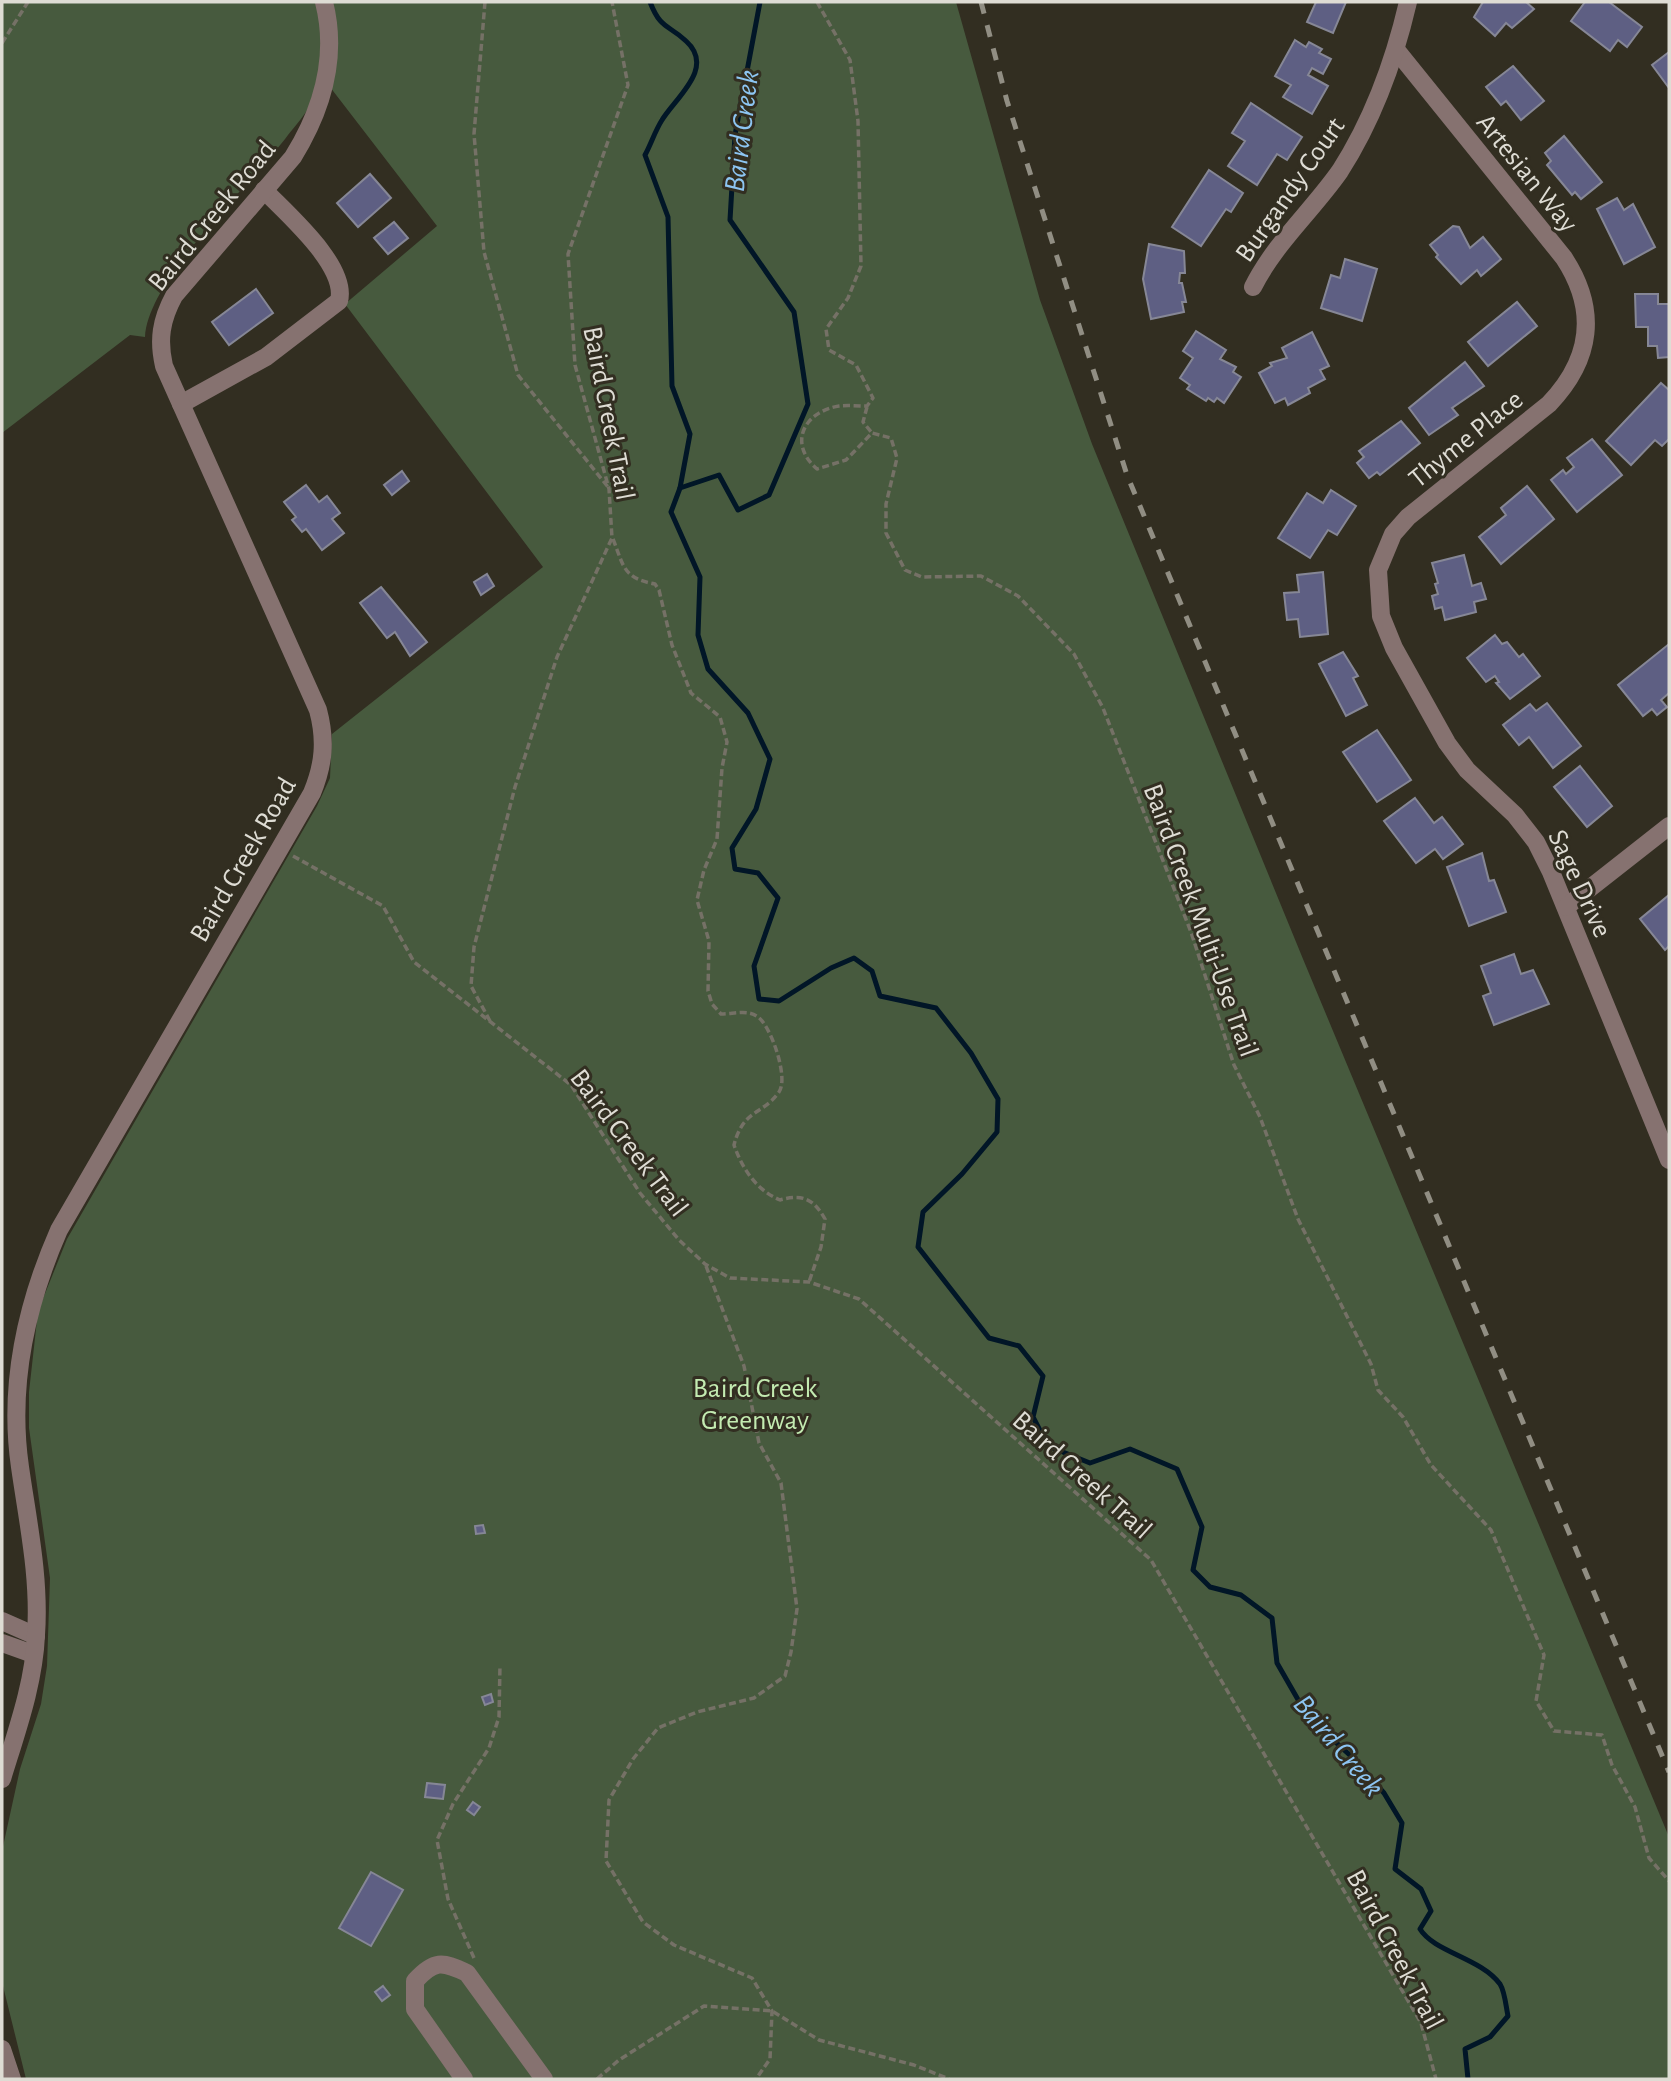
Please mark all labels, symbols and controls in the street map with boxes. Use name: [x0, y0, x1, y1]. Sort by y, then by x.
water label: Baird Creek: [720, 68, 764, 194]
street label: Artesian Way: [1470, 109, 1582, 238]
street label: Burgandy Court: [1231, 113, 1351, 267]
street label: Baird Creek Road: [144, 136, 282, 297]
street label: Baird Creek Trail: [577, 324, 639, 503]
street label: Thyme Place: [1404, 385, 1528, 494]
street label: Baird Creek Road: [185, 773, 302, 947]
street label: Baird Creek Multi-Use Trail: [1138, 781, 1263, 1061]
street label: Sage Drive: [1542, 826, 1616, 942]
street label: Baird Creek Trail: [564, 1064, 693, 1222]
park label: Baird Creek Greenway: [693, 1375, 817, 1435]
street label: Baird Creek Trail: [1007, 1406, 1157, 1545]
water label: Baird Creek: [1287, 1689, 1389, 1802]
street label: Baird Creek Trail: [1340, 1865, 1448, 2034]

